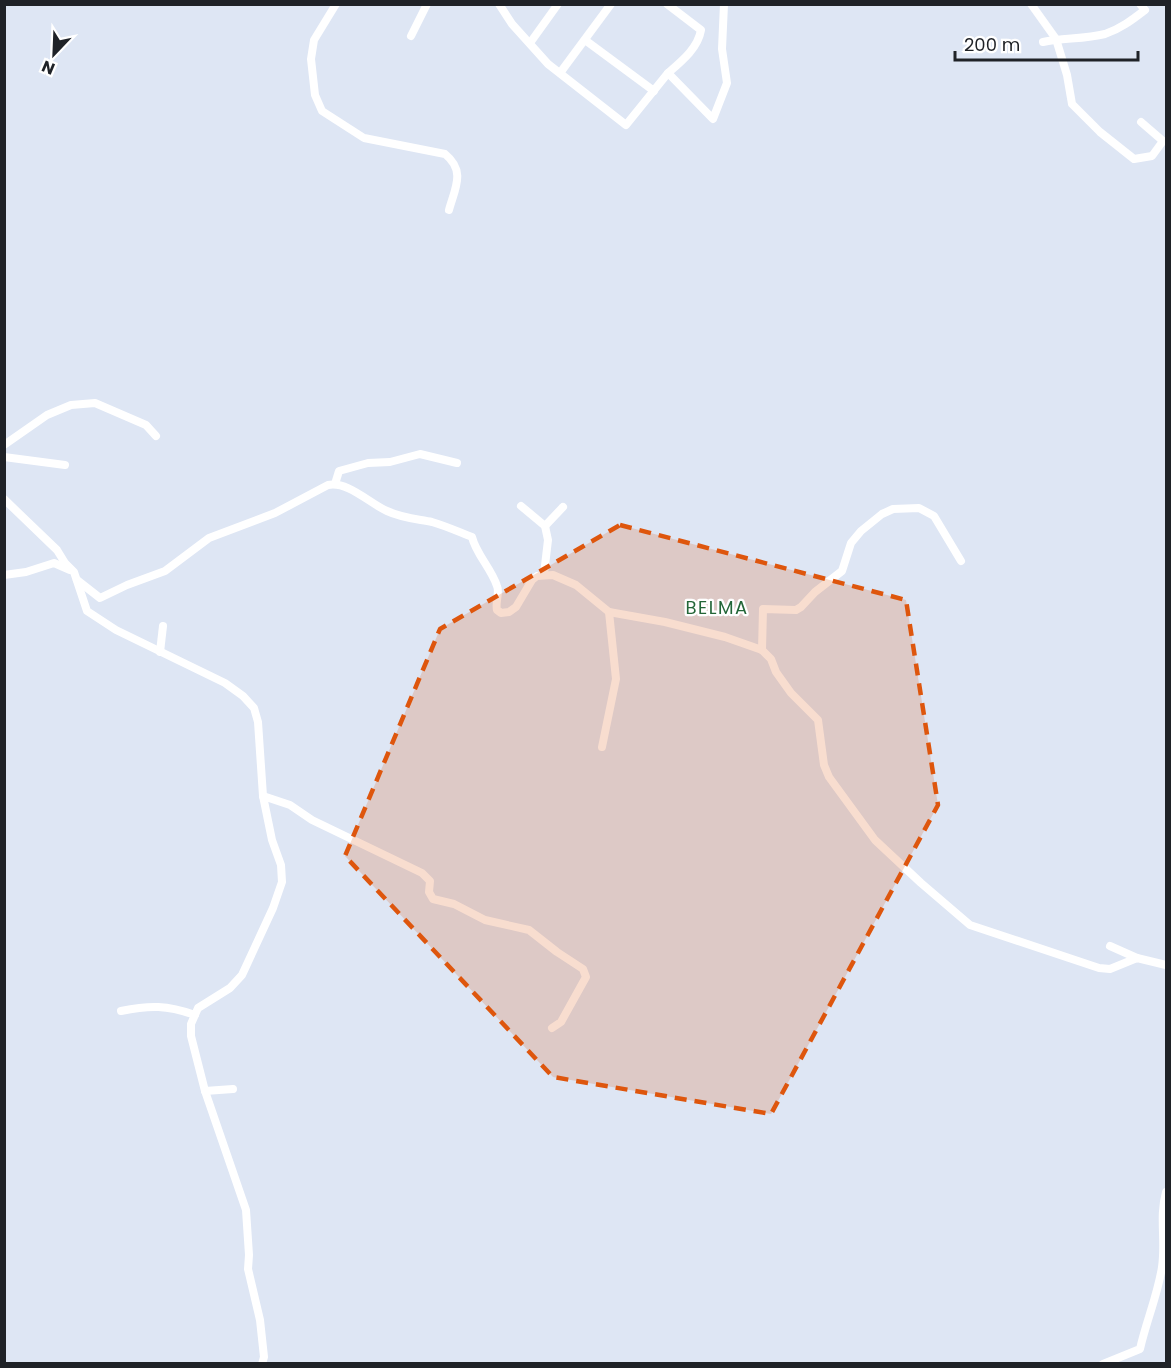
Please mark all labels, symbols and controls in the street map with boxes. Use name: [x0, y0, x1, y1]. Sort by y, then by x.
north arrow: [24, 24, 84, 84]
scale bar: [955, 24, 1138, 62]
text: 200 m: [964, 32, 1020, 57]
text: N: [38, 54, 58, 80]
district label: BELMA: [685, 595, 749, 620]

